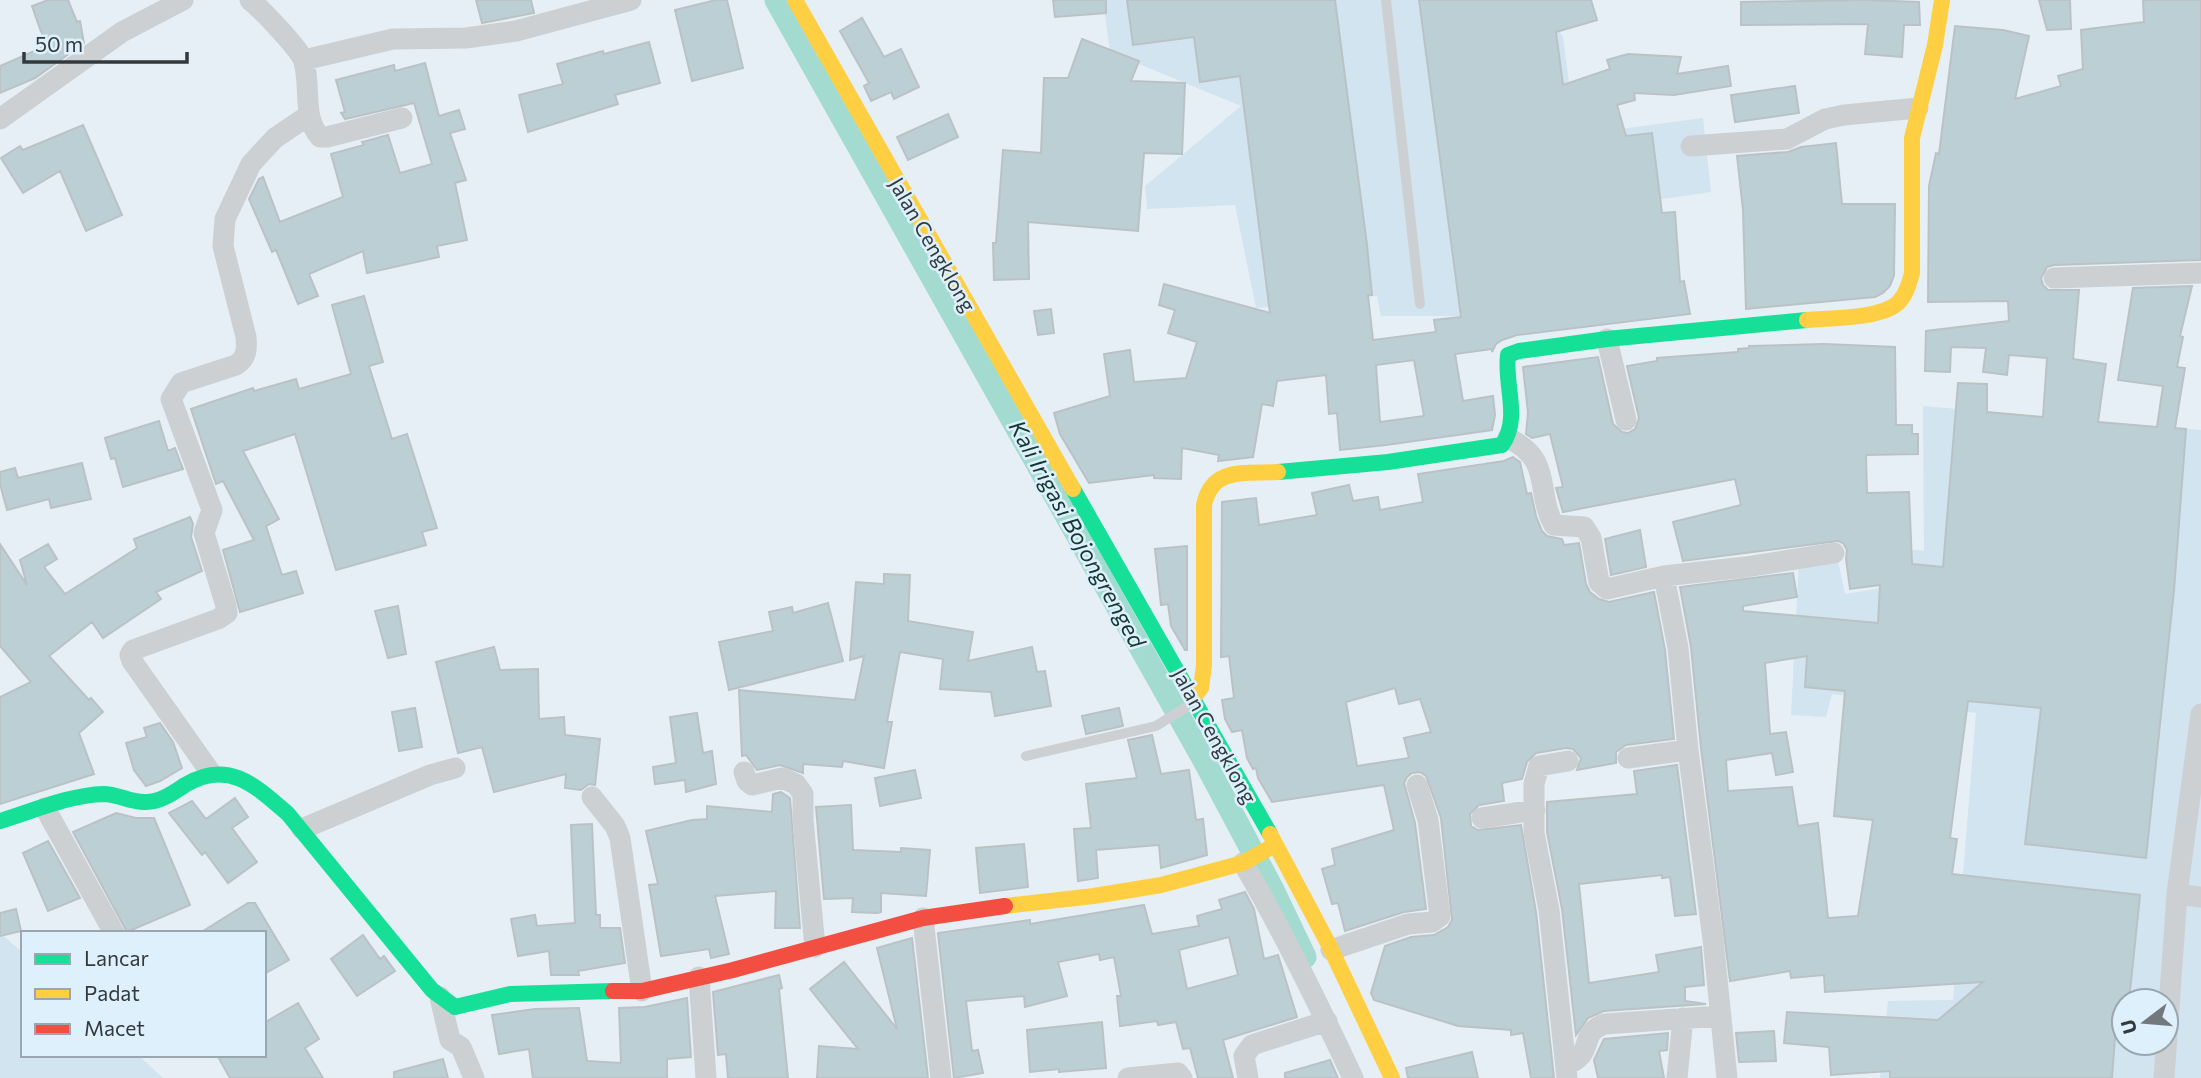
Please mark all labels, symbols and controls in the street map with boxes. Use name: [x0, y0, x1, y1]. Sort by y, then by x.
scale bar: [24, 21, 187, 65]
text: 50 m: [35, 31, 83, 56]
street label: Jalan Cengklong: [885, 173, 982, 316]
water label: Kali Irigasi Bojongrenged: [1004, 415, 1153, 654]
street label: Jalan Cengklong: [1168, 663, 1263, 807]
legend: [21, 931, 266, 1057]
text: Lancar: [84, 945, 149, 970]
text: Padat: [84, 980, 140, 1005]
north arrow: [2110, 987, 2180, 1057]
text: Macet: [84, 1015, 145, 1040]
text: U: [2115, 1017, 2141, 1037]

